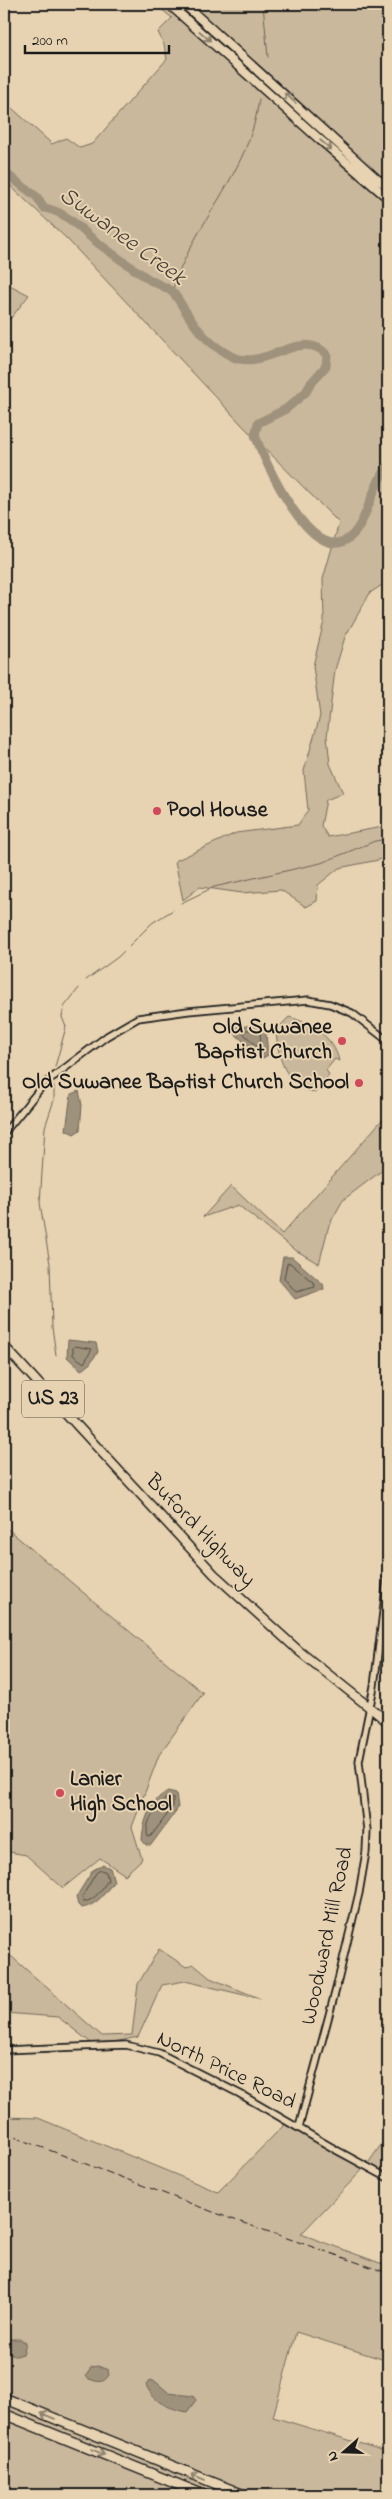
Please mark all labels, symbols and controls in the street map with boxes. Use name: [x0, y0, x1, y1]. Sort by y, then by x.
scale bar: [25, 22, 169, 54]
text: 200 m: [32, 30, 68, 52]
one-way arrow: [198, 31, 211, 42]
one-way arrow: [283, 93, 296, 104]
one-way arrow: [319, 139, 332, 151]
water label: Suwanee Creek: [51, 179, 194, 296]
place label: Pool House: [167, 795, 269, 827]
marker: Pool House: [151, 805, 163, 817]
place label: Old Suwanee Baptist Church: [195, 1012, 333, 1069]
marker: Old Suwanee Baptist Church: [336, 1035, 348, 1047]
place label: Old Suwanee Baptist Church School: [22, 1067, 349, 1099]
marker: Old Suwanee Baptist Church School: [353, 1077, 365, 1089]
road number: US 23: [22, 1380, 84, 1418]
street label: Buford Highway: [136, 1466, 263, 1596]
place label: Lanier High School: [70, 1764, 172, 1822]
marker: Lanier High School: [54, 1787, 66, 1799]
street label: Woodward Mill Road: [293, 1844, 363, 2028]
street label: North Price Road: [151, 2023, 301, 2119]
one-way arrow: [41, 2410, 56, 2420]
north arrow: [320, 2426, 370, 2476]
one-way arrow: [90, 2448, 105, 2457]
text: N: [322, 2448, 345, 2464]
one-way arrow: [191, 2472, 207, 2481]

